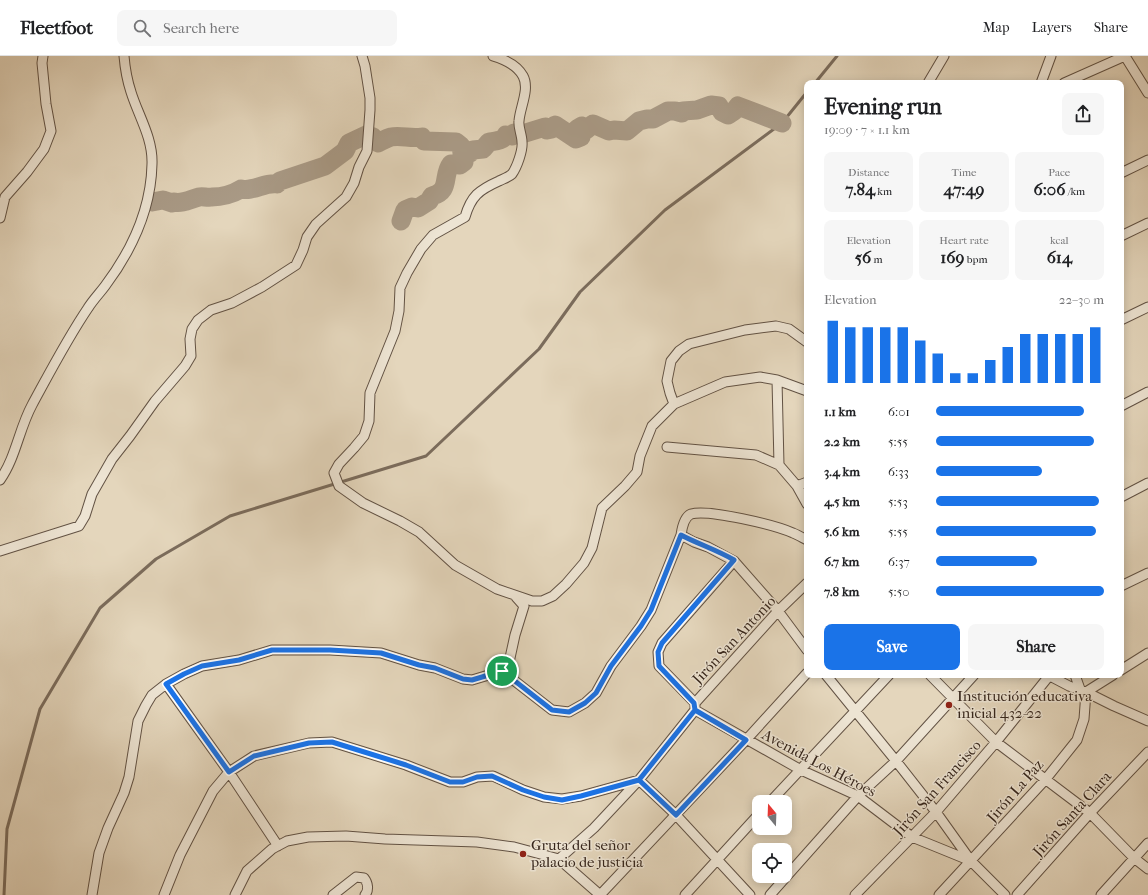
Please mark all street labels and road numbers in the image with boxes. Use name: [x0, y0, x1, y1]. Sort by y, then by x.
street label: Jirón San Antonio: [688, 592, 780, 689]
street label: Avenida Los Héroes: [758, 725, 880, 801]
street label: Jirón San Francisco: [888, 736, 985, 840]
street label: Jirón La Paz: [982, 756, 1047, 827]
street label: Jirón Santa Clara: [1028, 767, 1116, 861]

